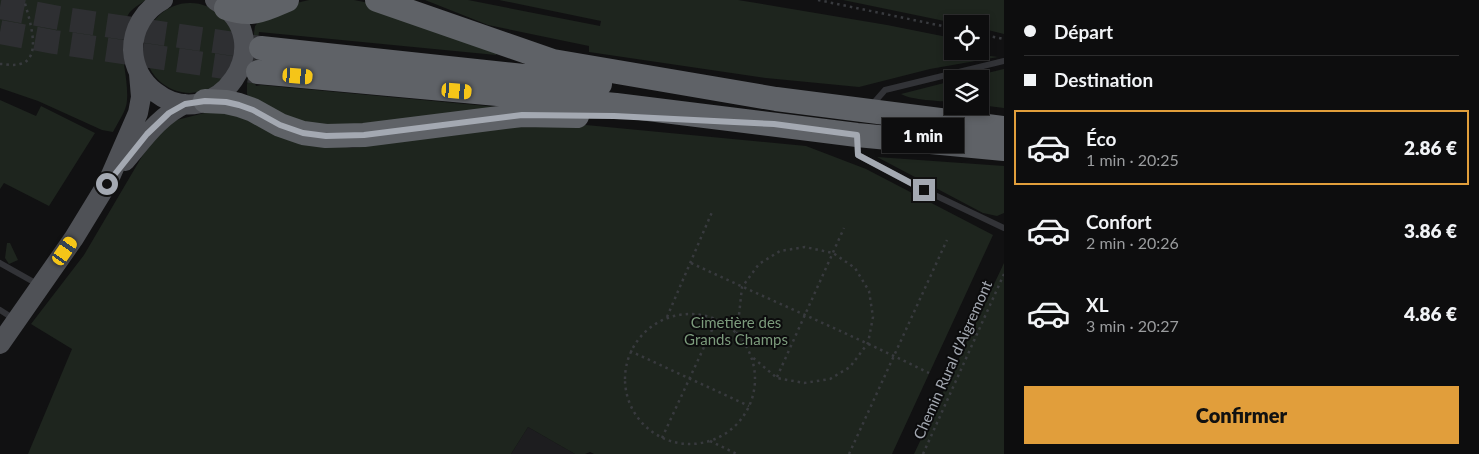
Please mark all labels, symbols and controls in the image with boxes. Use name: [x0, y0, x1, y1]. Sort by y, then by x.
map controls: [944, 15, 989, 115]
button: locate: [944, 15, 989, 60]
text: Départ: [1054, 20, 1113, 43]
car: [282, 67, 313, 85]
text: Destination: [1054, 68, 1153, 91]
button: layers: [944, 70, 989, 115]
car: [441, 82, 472, 100]
callout: 1 min: [883, 118, 965, 152]
icon: car: [1026, 125, 1071, 170]
text: 1 min: [903, 126, 943, 145]
text: Éco: [1086, 127, 1116, 150]
text: 2.86 €: [1404, 136, 1457, 159]
text: 1 min · 20:25: [1086, 150, 1179, 169]
route start: [96, 173, 118, 195]
route end: [913, 179, 935, 201]
icon: car: [1026, 208, 1071, 253]
text: Confort: [1086, 210, 1151, 233]
text: 3.86 €: [1404, 219, 1457, 242]
text: 2 min · 20:26: [1086, 233, 1179, 252]
car: [50, 234, 79, 268]
street label: Chemin Rural d'Aigremont: [909, 277, 995, 442]
icon: car: [1026, 291, 1071, 336]
text: XL: [1086, 293, 1109, 316]
text: 4.86 €: [1404, 302, 1457, 325]
park label: Cimetière des Grands Champs: [684, 313, 788, 348]
text: 3 min · 20:27: [1086, 316, 1179, 335]
button: Confirmer: [1024, 386, 1459, 444]

